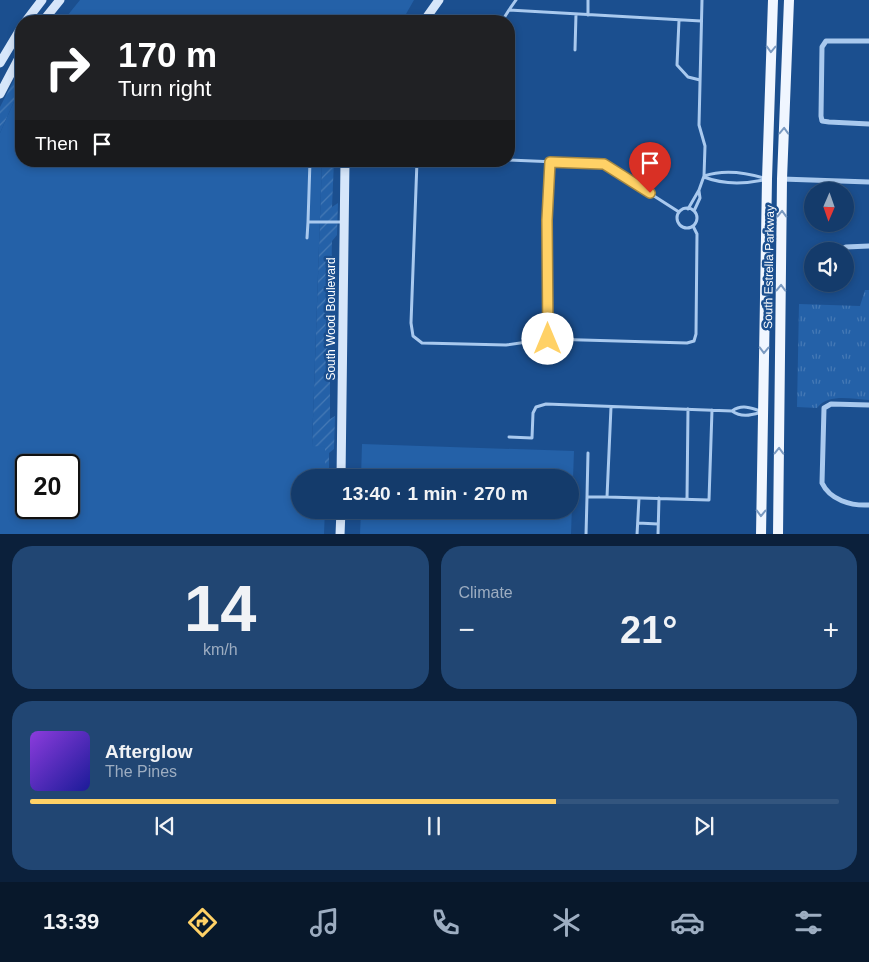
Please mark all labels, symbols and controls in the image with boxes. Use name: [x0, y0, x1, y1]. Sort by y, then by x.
icon: right: [35, 35, 100, 100]
text: 170 m: [118, 35, 217, 74]
one-way arrow: [766, 45, 776, 53]
text: Turn right: [118, 76, 211, 101]
one-way arrow: [779, 126, 789, 134]
icon: arrive: [88, 130, 116, 158]
text: Then: [35, 133, 78, 154]
pin: [629, 142, 671, 193]
icon: arrive: [636, 149, 664, 177]
north arrow: [804, 182, 854, 232]
map controls: [804, 182, 854, 292]
street label: South Estrella Parkway: [761, 205, 777, 329]
one-way arrow: [777, 210, 787, 218]
button: sound: [804, 242, 854, 292]
street label: South Wood Boulevard: [324, 257, 338, 381]
one-way arrow: [776, 284, 786, 292]
position arrow: [521, 312, 573, 364]
one-way arrow: [759, 347, 769, 355]
one-way arrow: [774, 447, 784, 454]
speed limit sign: 20: [15, 454, 80, 519]
text: 13:40 · 1 min · 270 m: [342, 483, 528, 504]
one-way arrow: [756, 510, 766, 517]
text: 14: [184, 572, 256, 645]
text: Climate: [459, 584, 513, 601]
text: 21°: [620, 609, 677, 651]
text: −: [459, 614, 475, 645]
text: +: [823, 614, 839, 645]
text: km/h: [203, 641, 238, 658]
text: Afterglow: [105, 741, 193, 762]
text: The Pines: [105, 763, 177, 780]
icon: previous: [151, 812, 179, 840]
icon: pause: [420, 812, 448, 840]
icon: next: [690, 812, 718, 840]
icon: directions: [185, 905, 220, 940]
icon: music: [307, 905, 342, 940]
icon: phone: [428, 905, 463, 940]
icon: climate: [549, 905, 584, 940]
icon: car: [670, 905, 705, 940]
icon: filters: [791, 905, 826, 940]
text: 13:39: [43, 909, 99, 934]

